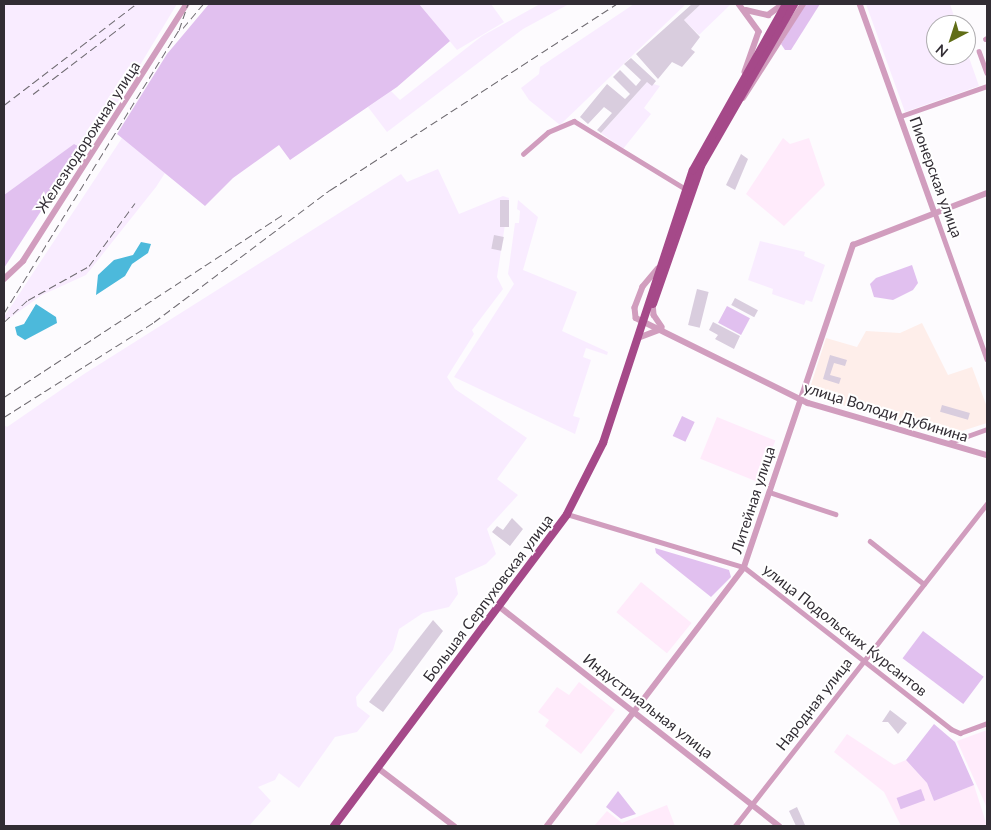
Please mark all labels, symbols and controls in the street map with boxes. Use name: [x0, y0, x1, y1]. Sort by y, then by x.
north arrow: [926, 15, 976, 65]
text: N: [932, 41, 951, 61]
street label: Железнодорожная улица: [32, 58, 144, 216]
street label: Пионерская улица: [906, 114, 966, 240]
street label: улица Володи Дубинина: [802, 378, 970, 446]
street label: Литейная улица: [727, 444, 779, 556]
street label: Большая Серпуховская улица: [419, 511, 557, 685]
street label: улица Подольских Курсантов: [759, 560, 931, 700]
street label: Индустриальная улица: [580, 650, 716, 762]
street label: Народная улица: [772, 654, 856, 754]

